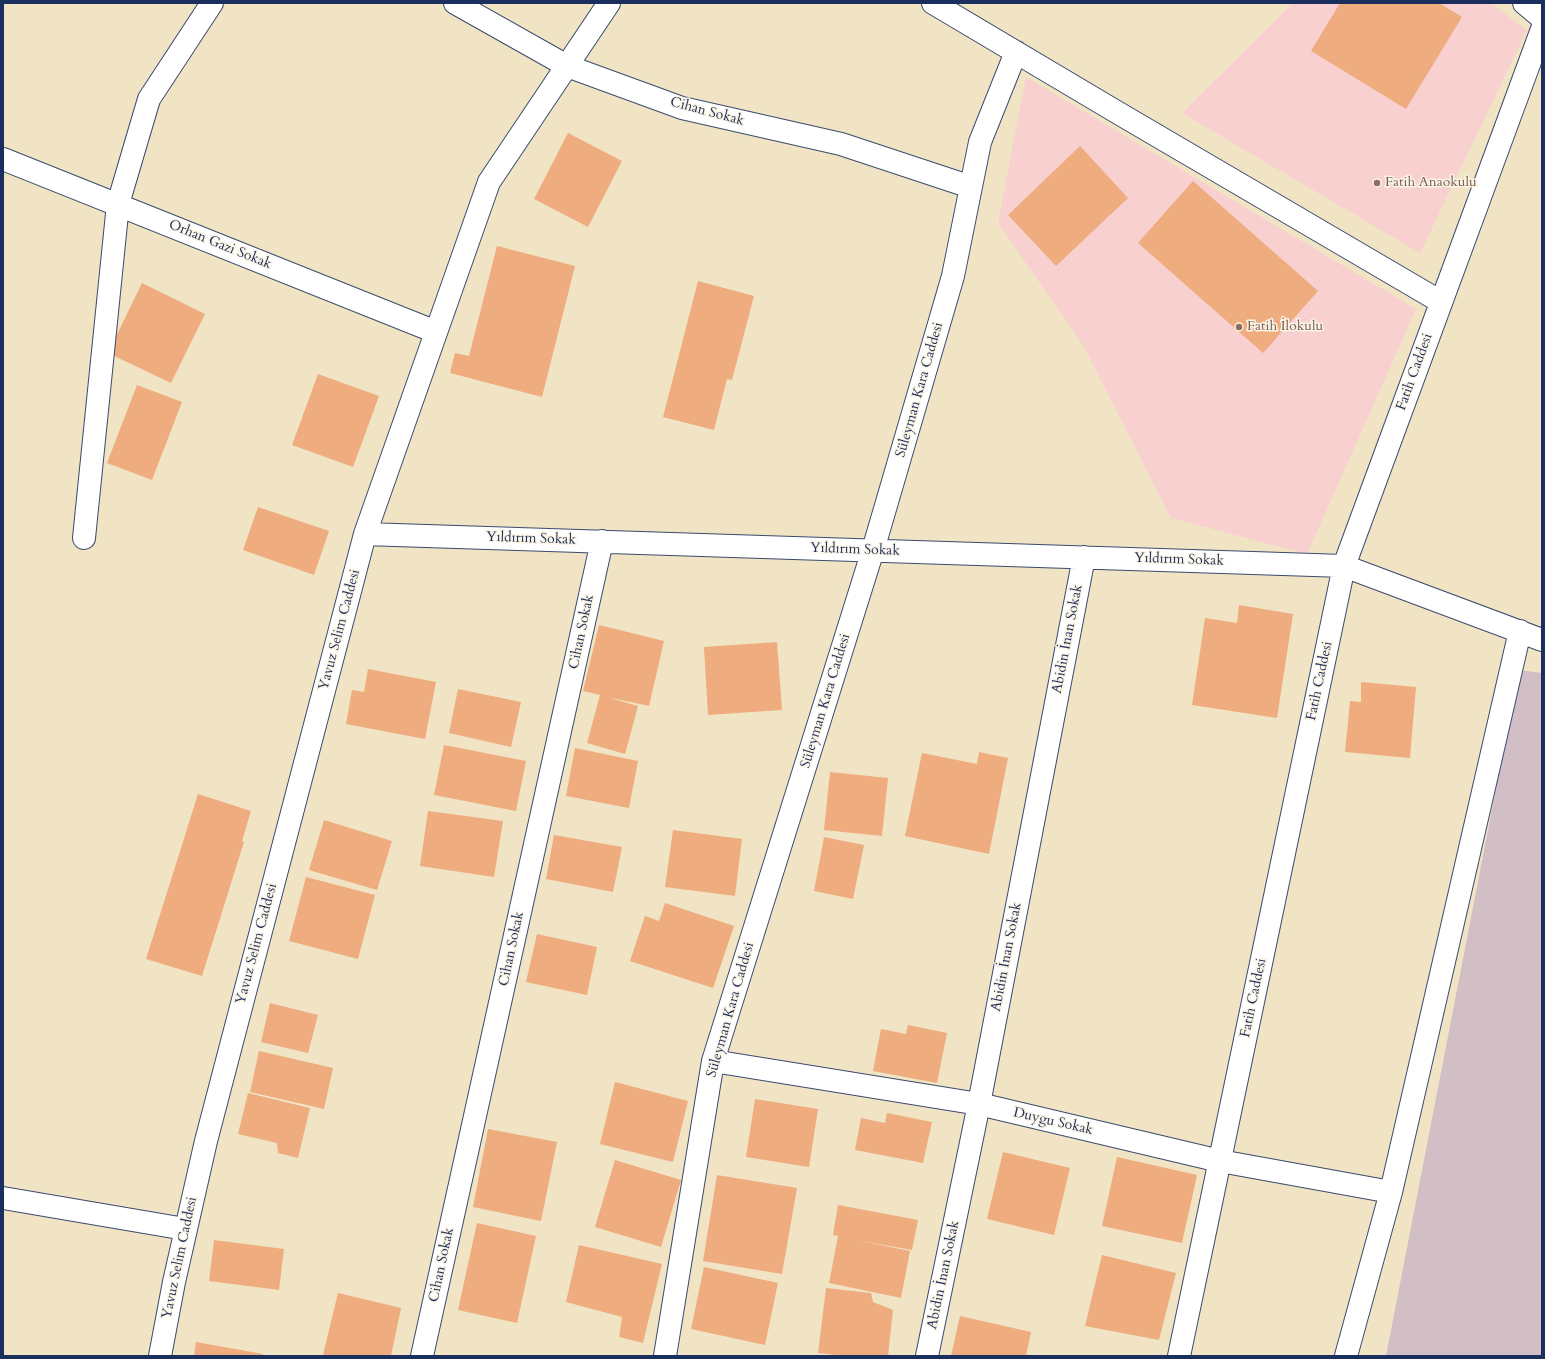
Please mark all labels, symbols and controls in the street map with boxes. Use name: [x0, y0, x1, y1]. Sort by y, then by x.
street label: Cihan Sokak: [668, 94, 746, 130]
place label: Fatih Anaokulu: [1385, 175, 1477, 191]
marker: Fatih Anaokulu: [1372, 178, 1382, 188]
street label: Orhan Gazi Sokak: [166, 217, 274, 273]
place label: Fatih İlokulu: [1247, 319, 1323, 335]
street label: Süleyman Kara Caddesi: [893, 321, 947, 459]
marker: Fatih İlokulu: [1234, 322, 1244, 332]
street label: Fatih Caddesi: [1393, 331, 1437, 413]
street label: Yıldırım Sokak: [486, 529, 576, 549]
street label: Yıldırım Sokak: [810, 540, 900, 560]
street label: Yıldırım Sokak: [1134, 550, 1224, 570]
street label: Yavuz Selim Caddesi: [316, 568, 364, 692]
street label: Abidin İnan Sokak: [1049, 583, 1087, 695]
street label: Cihan Sokak: [566, 593, 598, 671]
street label: Süleyman Kara Caddesi: [798, 632, 854, 770]
street label: Fatih Caddesi: [1303, 640, 1337, 722]
street label: Yavuz Selim Caddesi: [233, 882, 281, 1006]
street label: Abidin İnan Sokak: [988, 901, 1026, 1013]
street label: Cihan Sokak: [496, 910, 528, 988]
street label: Süleyman Kara Caddesi: [704, 941, 758, 1079]
street label: Fatih Caddesi: [1237, 957, 1271, 1039]
street label: Duygu Sokak: [1011, 1105, 1095, 1139]
street label: Yavuz Selim Caddesi: [159, 1195, 201, 1321]
street label: Abidin İnan Sokak: [924, 1219, 964, 1331]
street label: Cihan Sokak: [426, 1226, 458, 1304]

